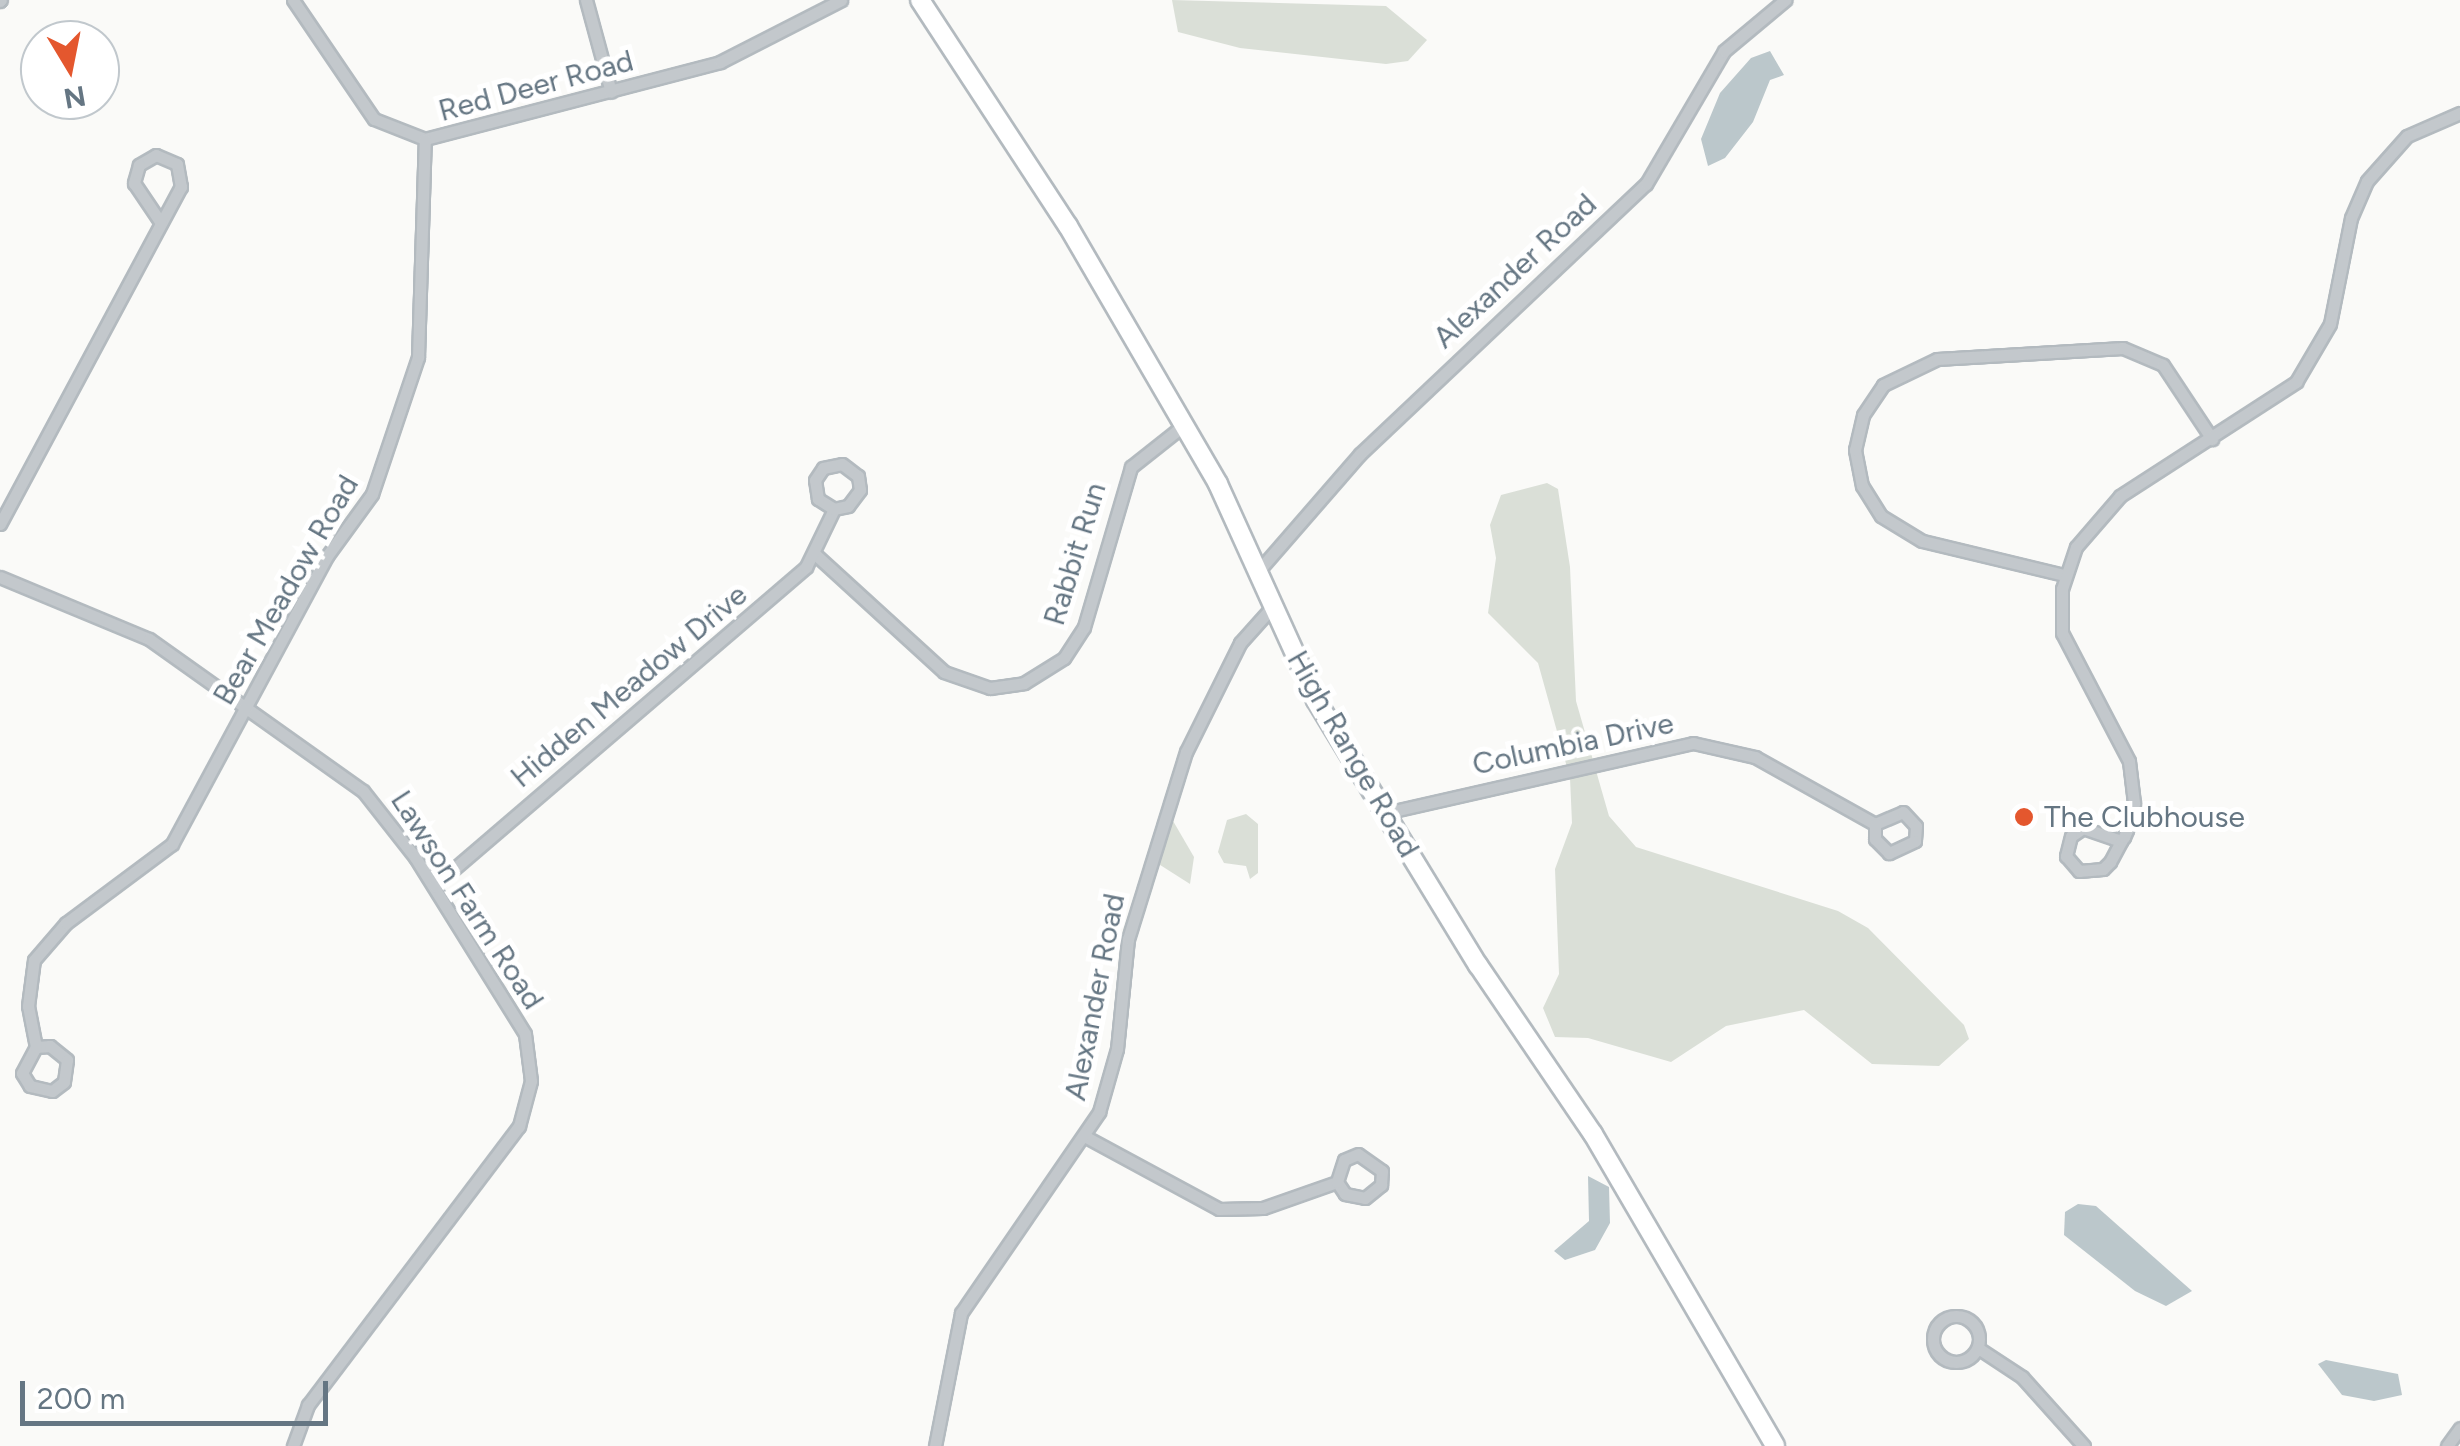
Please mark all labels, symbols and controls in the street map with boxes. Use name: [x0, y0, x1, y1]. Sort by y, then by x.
north arrow: [20, 20, 120, 120]
street label: Red Deer Road: [435, 43, 637, 129]
text: N: [61, 79, 88, 116]
street label: Alexander Road: [1426, 186, 1604, 356]
street label: Bear Meadow Road: [206, 469, 366, 711]
street label: Rabbit Run: [1036, 478, 1114, 630]
street label: Hidden Meadow Drive: [504, 577, 754, 795]
street label: High Range Road: [1279, 644, 1427, 864]
street label: Columbia Drive: [1469, 705, 1677, 783]
street label: Lawson Farm Road: [383, 784, 551, 1016]
place label: The Clubhouse: [2044, 799, 2245, 835]
marker: The Clubhouse: [2013, 806, 2035, 828]
street label: Alexander Road: [1057, 891, 1133, 1103]
scale bar: [25, 1361, 332, 1423]
text: 200 m: [37, 1380, 125, 1417]

